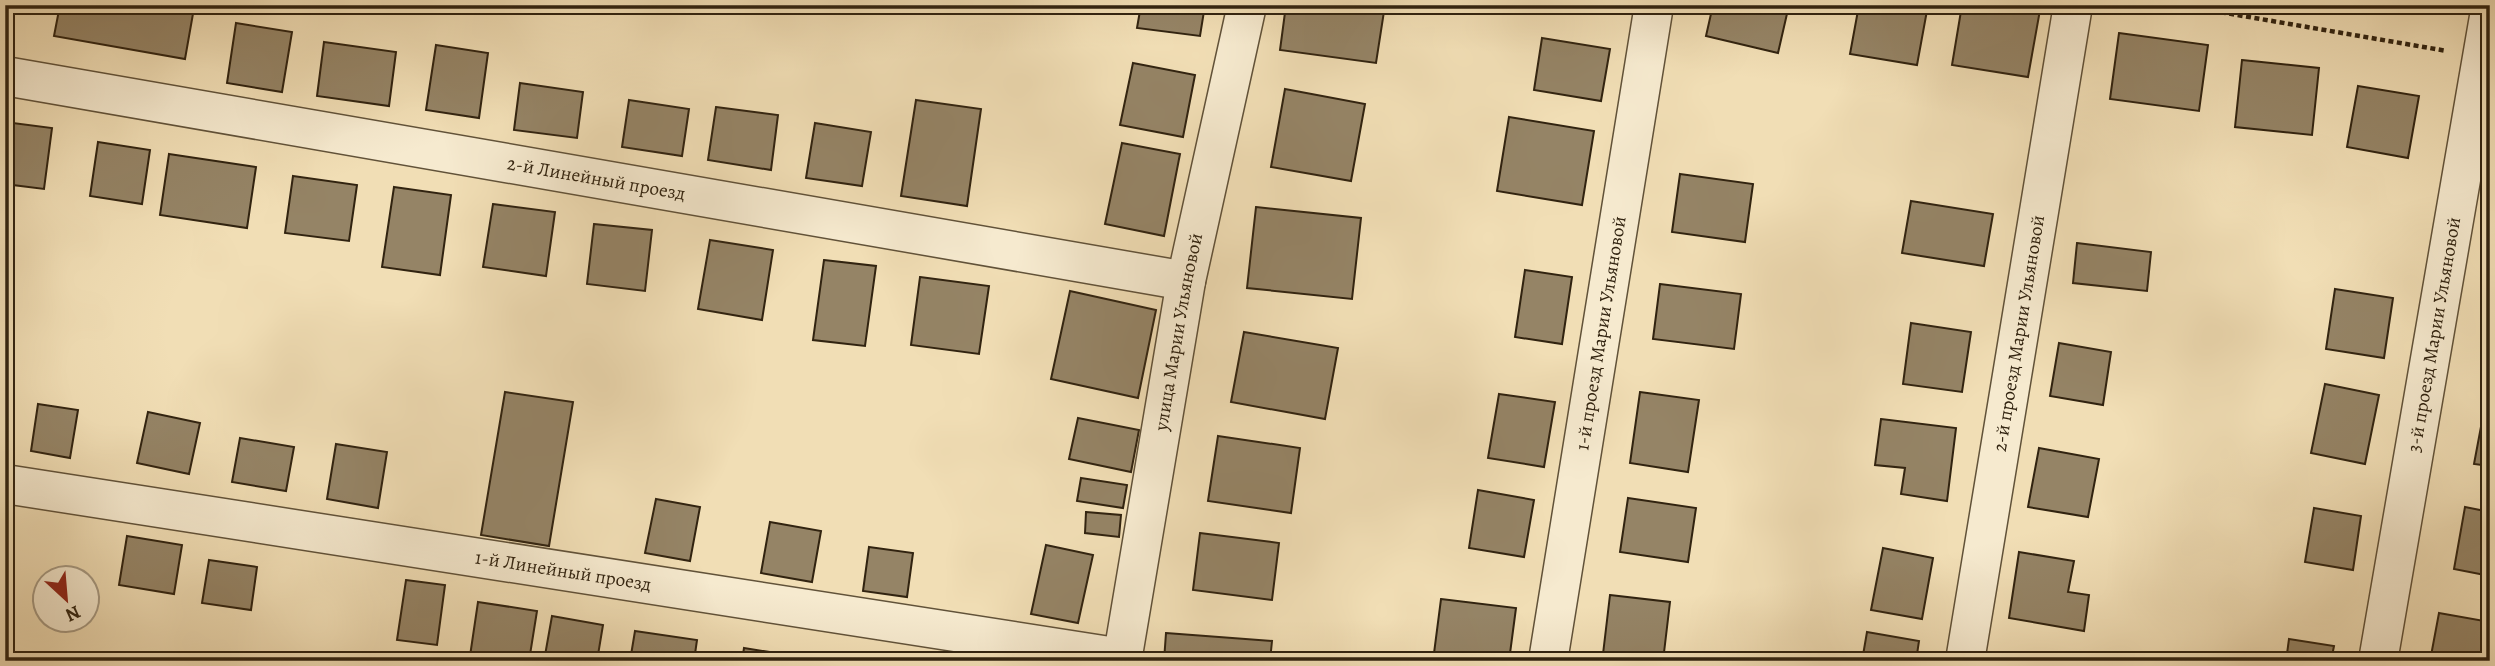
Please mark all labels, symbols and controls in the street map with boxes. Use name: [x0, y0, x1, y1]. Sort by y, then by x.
street label: 2-й Линейный проезд: [505, 150, 687, 207]
street label: 2-й проезд Марии Ульяновой: [1987, 213, 2051, 454]
street label: 1-й проезд Марии Ульяновой: [1569, 214, 1633, 452]
street label: 3-й проезд Марии Ульяновой: [2401, 215, 2467, 454]
street label: улица Марии Ульяновой: [1148, 231, 1209, 434]
street label: 1-й Линейный проезд: [473, 544, 653, 598]
north arrow: [32, 564, 102, 634]
text: N: [61, 599, 85, 628]

